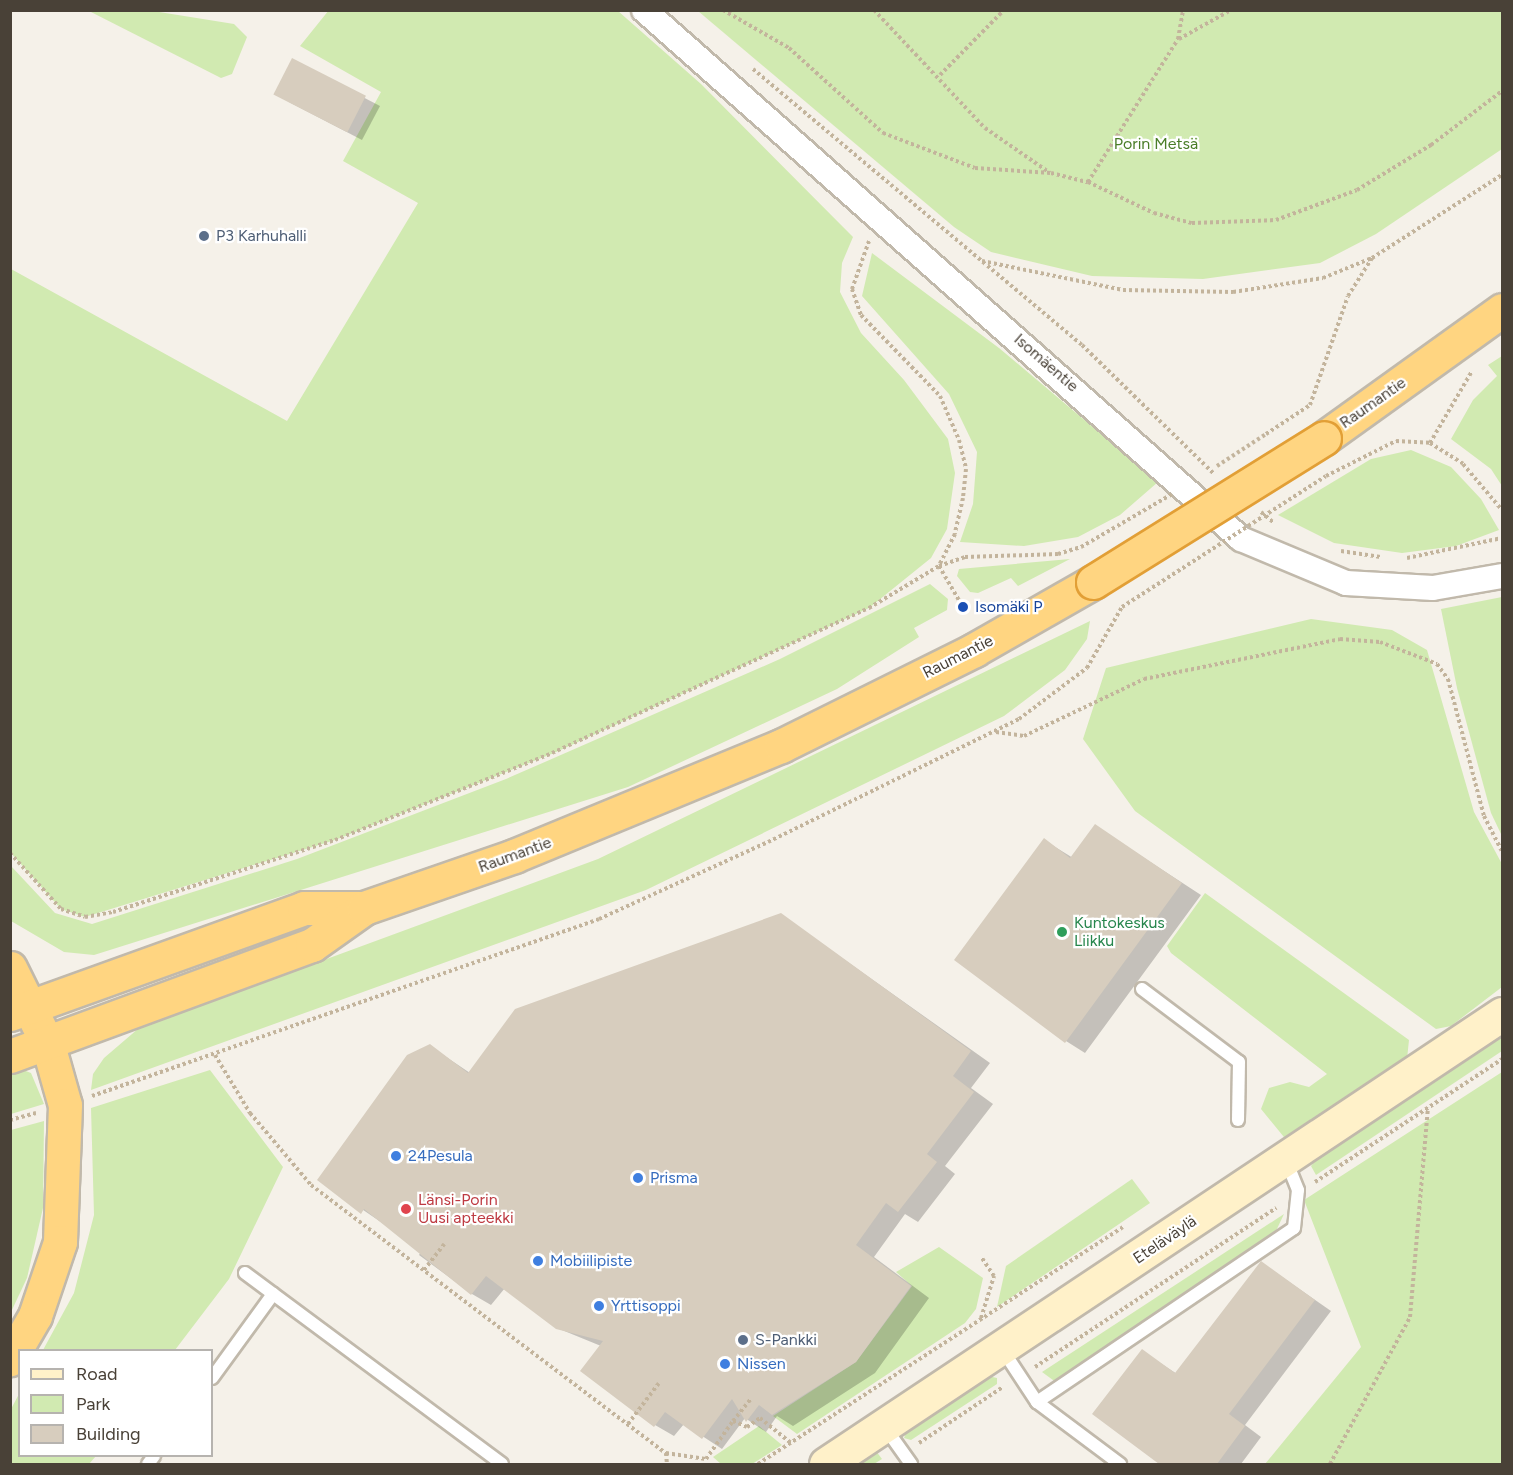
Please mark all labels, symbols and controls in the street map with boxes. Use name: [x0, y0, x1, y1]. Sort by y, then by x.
park label: Porin Metsä: [1114, 134, 1198, 154]
place label: P3 Karhuhalli: [216, 226, 307, 246]
marker: P3 Karhuhalli: [197, 229, 211, 243]
street label: Isomäentie: [1010, 330, 1082, 396]
street label: Raumantie: [1336, 373, 1410, 433]
place label: Isomäki P: [975, 597, 1043, 617]
marker: Isomäki P: [956, 600, 970, 614]
street label: Raumantie: [920, 631, 996, 683]
street label: Raumantie: [476, 833, 554, 877]
place label: Kuntokeskus Liikku: [1074, 913, 1165, 951]
marker: Kuntokeskus Liikku: [1055, 925, 1069, 939]
place label: 24Pesula: [408, 1146, 473, 1166]
marker: 24Pesula: [389, 1149, 403, 1163]
place label: Prisma: [650, 1168, 698, 1188]
marker: Prisma: [631, 1171, 645, 1185]
place label: Länsi-Porin Uusi apteekki: [418, 1190, 514, 1228]
marker: Länsi-Porin Uusi apteekki: [399, 1202, 413, 1216]
street label: Eteläväylä: [1130, 1212, 1200, 1268]
place label: Mobiilipiste: [550, 1251, 632, 1271]
marker: Mobiilipiste: [531, 1254, 545, 1268]
place label: Yrttisoppi: [611, 1296, 681, 1316]
marker: Yrttisoppi: [592, 1299, 606, 1313]
place label: S-Pankki: [755, 1330, 817, 1350]
marker: S-Pankki: [736, 1333, 750, 1347]
legend: [18, 1349, 213, 1457]
place label: Nissen: [737, 1354, 786, 1374]
marker: Nissen: [718, 1357, 732, 1371]
text: Road: [76, 1363, 117, 1385]
text: Park: [76, 1393, 110, 1415]
text: Building: [76, 1423, 141, 1445]

